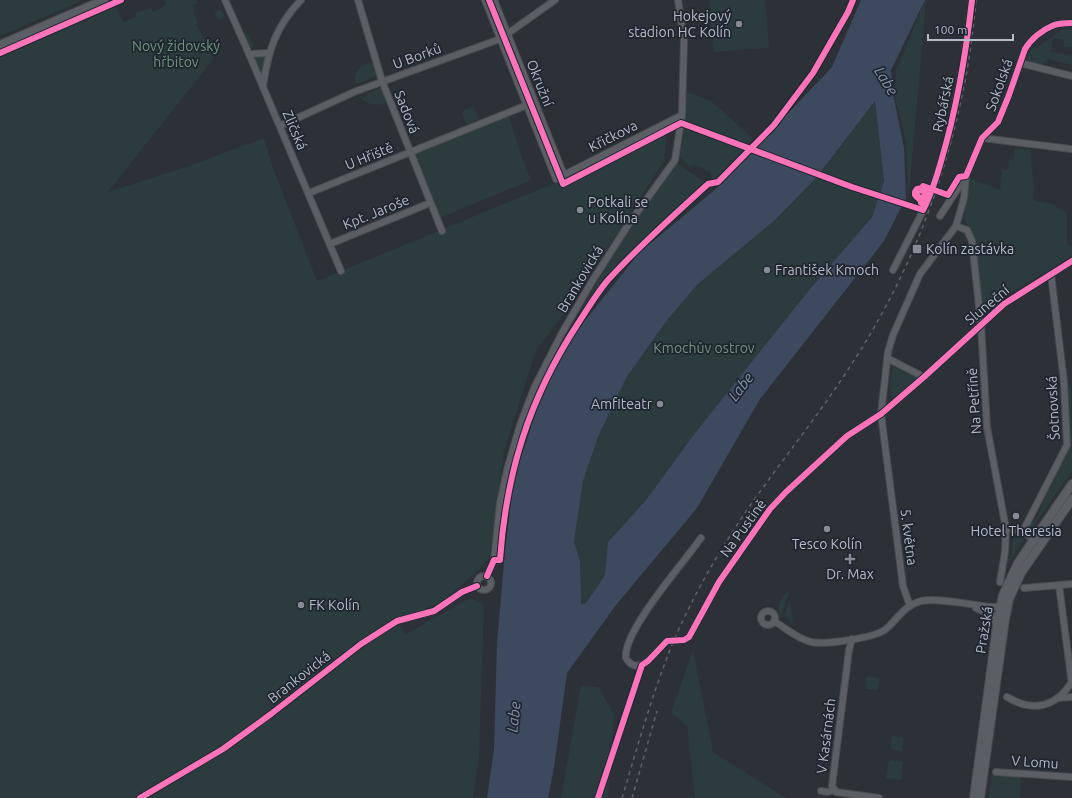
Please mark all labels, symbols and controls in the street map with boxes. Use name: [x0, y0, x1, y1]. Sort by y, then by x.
place label: Hokejový stadion HC Kolín: [628, 8, 731, 40]
scale bar: [928, 16, 1013, 42]
marker: Hokejový stadion HC Kolín: [734, 19, 744, 29]
text: 100 m: [934, 23, 967, 36]
park label: Nový židovský hřbitov: [132, 38, 220, 70]
street label: U Borků: [391, 40, 443, 72]
street label: Okružní: [523, 57, 557, 109]
street label: Sokolská: [982, 57, 1016, 113]
water label: Labe: [871, 63, 902, 99]
street label: Rybářská: [929, 75, 957, 133]
street label: Sadová: [391, 88, 423, 136]
street label: Zličská: [279, 108, 311, 152]
street label: Křičkova: [586, 117, 640, 155]
street label: U Hřiště: [343, 139, 395, 173]
street label: Kpt. Jaroše: [340, 191, 412, 233]
place label: Potkali se u Kolína: [588, 194, 648, 226]
marker: Potkali se u Kolína: [575, 205, 585, 215]
place label: Kolín zastávka: [926, 241, 1014, 257]
street label: Brankovická: [554, 243, 606, 315]
marker: Kolín zastávka: [911, 243, 923, 255]
place label: František Kmoch: [775, 262, 879, 278]
marker: František Kmoch: [762, 265, 772, 275]
street label: Sluneční: [962, 282, 1013, 328]
park label: Kmochův ostrov: [653, 340, 755, 356]
street label: Na Petříně: [964, 367, 984, 435]
water label: Labe: [725, 369, 757, 404]
street label: Šotnovská: [1042, 375, 1063, 441]
place label: Amfiteatr: [591, 396, 653, 412]
marker: Amfiteatr: [655, 399, 665, 409]
street label: Na Pustině: [717, 496, 769, 560]
street label: 5. května: [898, 508, 920, 566]
marker: Hotel Theresia: [1011, 511, 1021, 521]
place label: Hotel Theresia: [970, 523, 1062, 539]
marker: Tesco Kolín: [822, 524, 832, 534]
place label: Tesco Kolín: [792, 536, 862, 552]
marker: Dr. Max: [845, 554, 855, 564]
place label: Dr. Max: [826, 566, 874, 582]
place label: FK Kolín: [309, 597, 360, 613]
marker: FK Kolín: [296, 600, 306, 610]
street label: Pražská: [972, 605, 996, 655]
street label: Brankovická: [264, 648, 334, 706]
street label: V Kasárnách: [813, 697, 839, 775]
water label: Labe: [503, 700, 524, 733]
street label: V Lomu: [1011, 752, 1059, 772]

